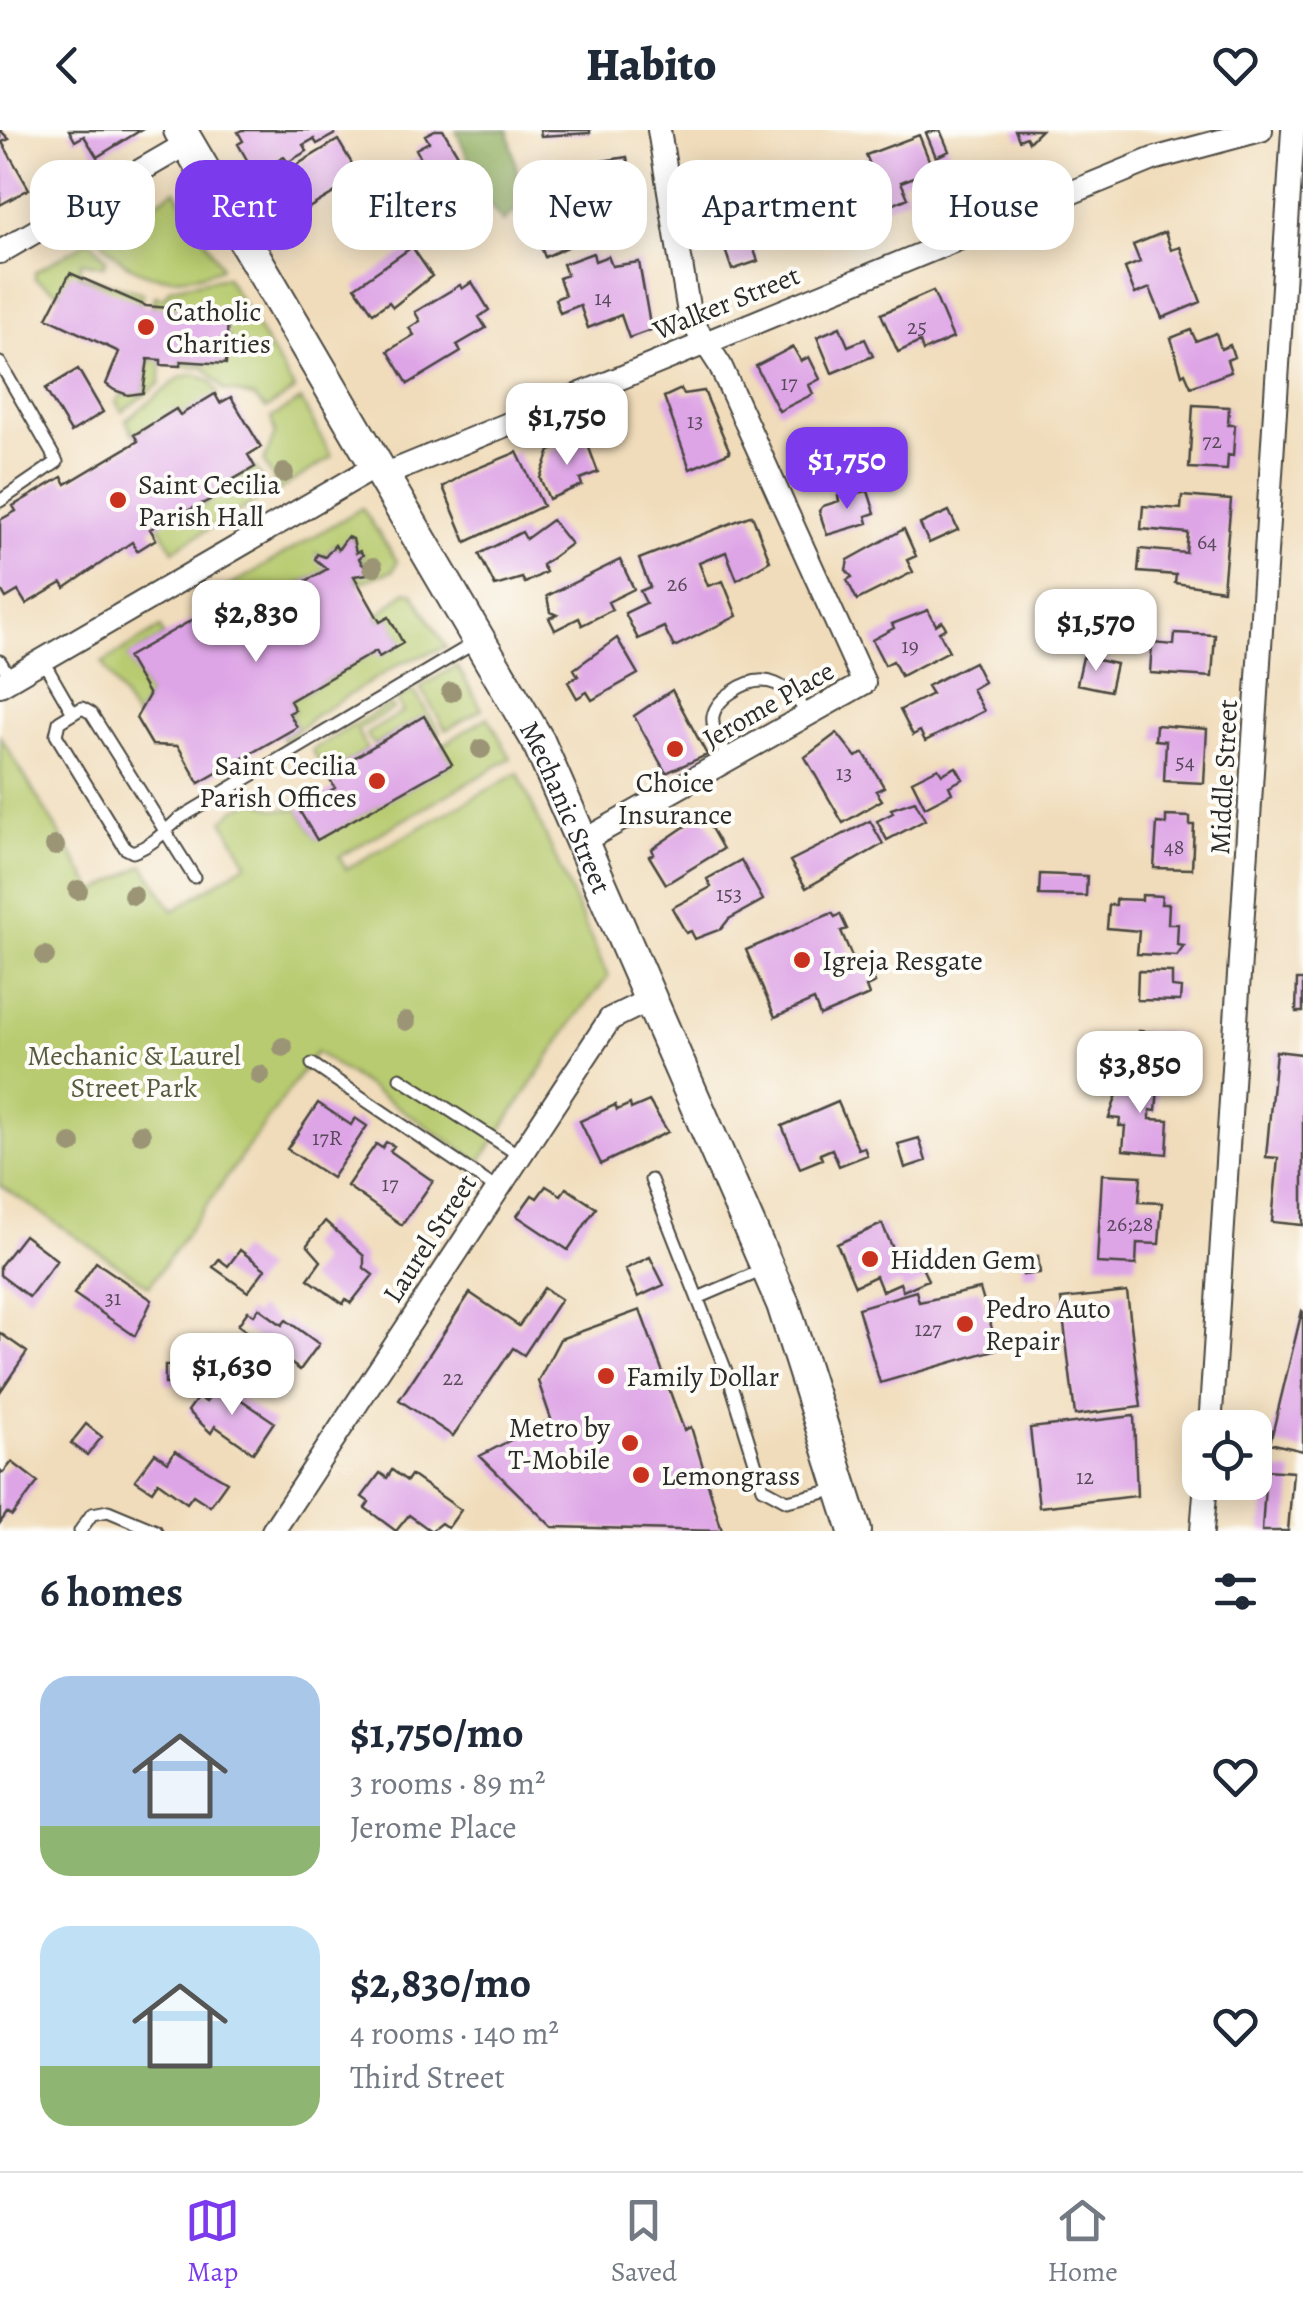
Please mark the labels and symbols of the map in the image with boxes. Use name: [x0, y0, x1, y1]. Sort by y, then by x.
street label: Walker Street: [647, 256, 805, 350]
house number: 14: [594, 283, 612, 313]
place label: Catholic Charities: [166, 293, 271, 363]
house number: 25: [907, 312, 927, 342]
marker: Catholic Charities: [135, 316, 157, 338]
house number: 17: [781, 368, 798, 398]
pin: $1,750: [486, 383, 648, 468]
house number: 13: [687, 406, 703, 436]
house number: 72: [1202, 426, 1222, 456]
pin: $1,750: [766, 427, 928, 512]
place label: Saint Cecilia Parish Hall: [138, 466, 280, 536]
marker: Saint Cecilia Parish Hall: [107, 489, 129, 511]
house number: 64: [1197, 527, 1217, 557]
house number: 26: [667, 569, 687, 599]
pin: $2,830: [175, 580, 337, 665]
pin: $1,570: [1015, 589, 1177, 674]
house number: 19: [901, 631, 919, 661]
street label: Jerome Place: [696, 652, 841, 758]
street label: Middle Street: [1201, 699, 1247, 856]
street label: Mechanic Street: [510, 714, 620, 900]
marker: Choice Insurance: [664, 738, 686, 760]
place label: Saint Cecilia Parish Offices: [199, 747, 357, 817]
house number: 54: [1175, 747, 1195, 777]
house number: 13: [836, 758, 852, 788]
place label: Choice Insurance: [618, 764, 732, 834]
marker: Saint Cecilia Parish Offices: [366, 770, 388, 792]
house number: 48: [1164, 832, 1184, 862]
house number: 153: [716, 879, 742, 909]
place label: Igreja Resgate: [822, 942, 983, 980]
marker: Igreja Resgate: [791, 949, 813, 971]
pin: $3,850: [1059, 1031, 1221, 1116]
park label: Mechanic & Laurel Street Park: [27, 1037, 241, 1107]
house number: 17R: [312, 1123, 343, 1153]
street label: Laurel Street: [374, 1167, 486, 1310]
house number: 17: [382, 1169, 399, 1199]
house number: 26;28: [1107, 1209, 1153, 1239]
place label: Hidden Gem: [890, 1241, 1036, 1279]
marker: Hidden Gem: [859, 1248, 881, 1270]
house number: 31: [105, 1283, 121, 1313]
place label: Pedro Auto Repair: [985, 1290, 1111, 1360]
marker: Pedro Auto Repair: [954, 1313, 976, 1335]
house number: 127: [914, 1314, 942, 1344]
pin: $1,630: [151, 1333, 313, 1418]
place label: Family Dollar: [626, 1358, 780, 1396]
house number: 22: [443, 1363, 463, 1393]
marker: Family Dollar: [595, 1365, 617, 1387]
place label: Metro by T-Mobile: [508, 1409, 611, 1479]
marker: Metro by T-Mobile: [619, 1432, 641, 1454]
place label: Lemongrass: [661, 1457, 800, 1495]
house number: 12: [1076, 1462, 1094, 1492]
marker: Lemongrass: [630, 1464, 652, 1486]

